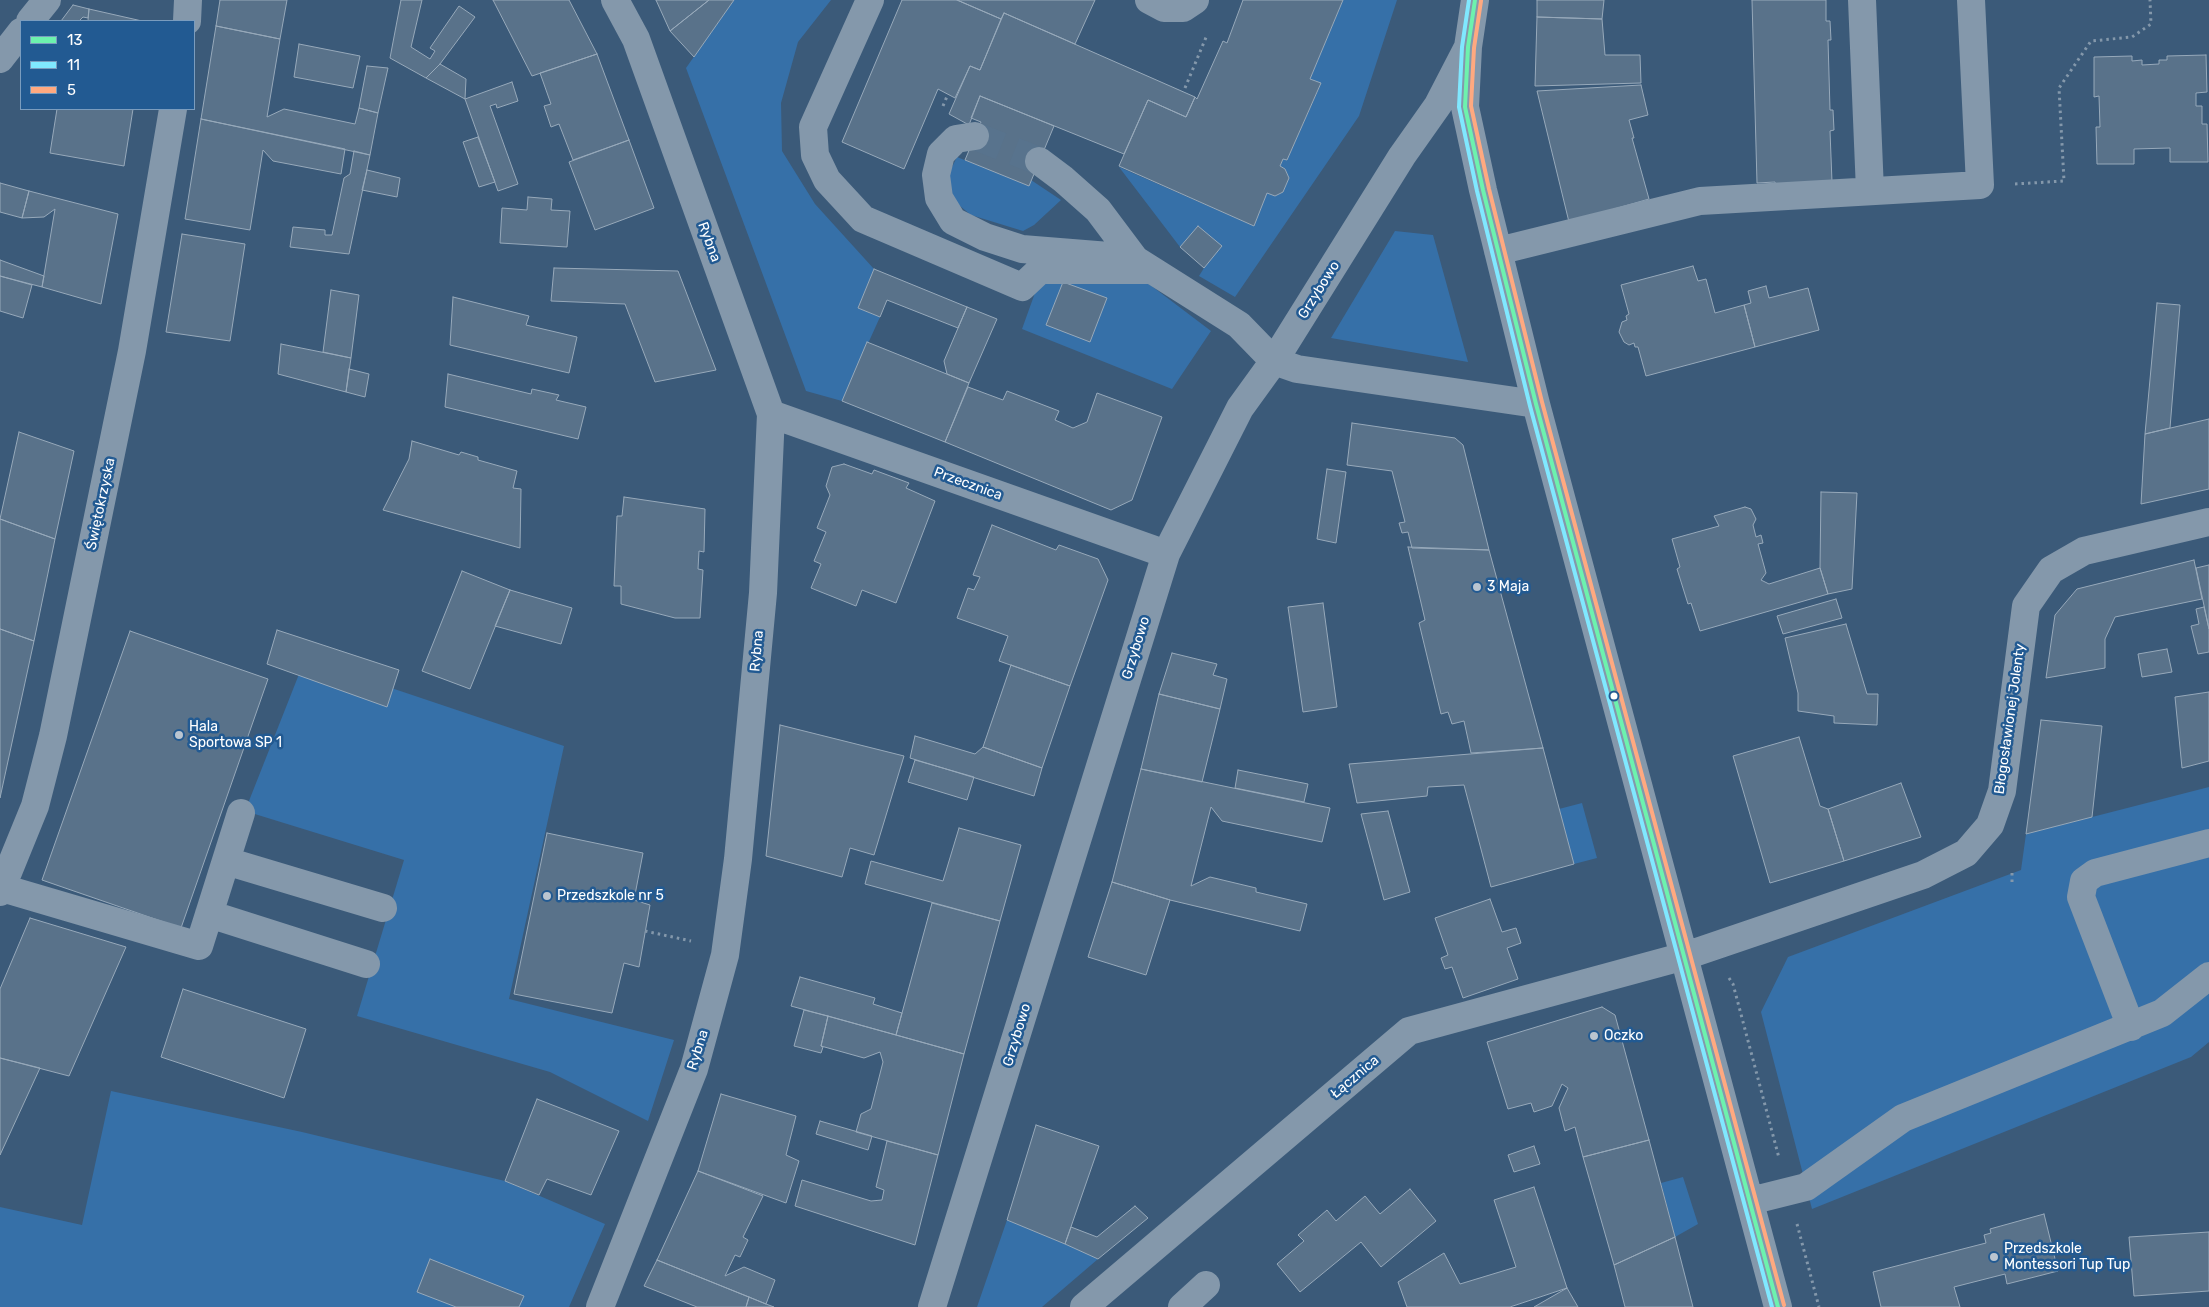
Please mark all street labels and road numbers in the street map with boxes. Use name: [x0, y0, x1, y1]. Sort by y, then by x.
street label: Rybna: [694, 220, 724, 264]
street label: Grzybowo: [1295, 258, 1343, 322]
street label: Świętokrzyska: [83, 456, 119, 552]
street label: Przecznica: [932, 464, 1004, 504]
street label: Grzybowo: [1118, 614, 1154, 682]
street label: Rybna: [747, 630, 767, 672]
street label: Błogosławionej Jolenty: [1991, 643, 2029, 795]
street label: Grzybowo: [999, 1001, 1035, 1069]
street label: Rybna: [684, 1028, 712, 1072]
street label: Łącznica: [1327, 1052, 1383, 1102]

